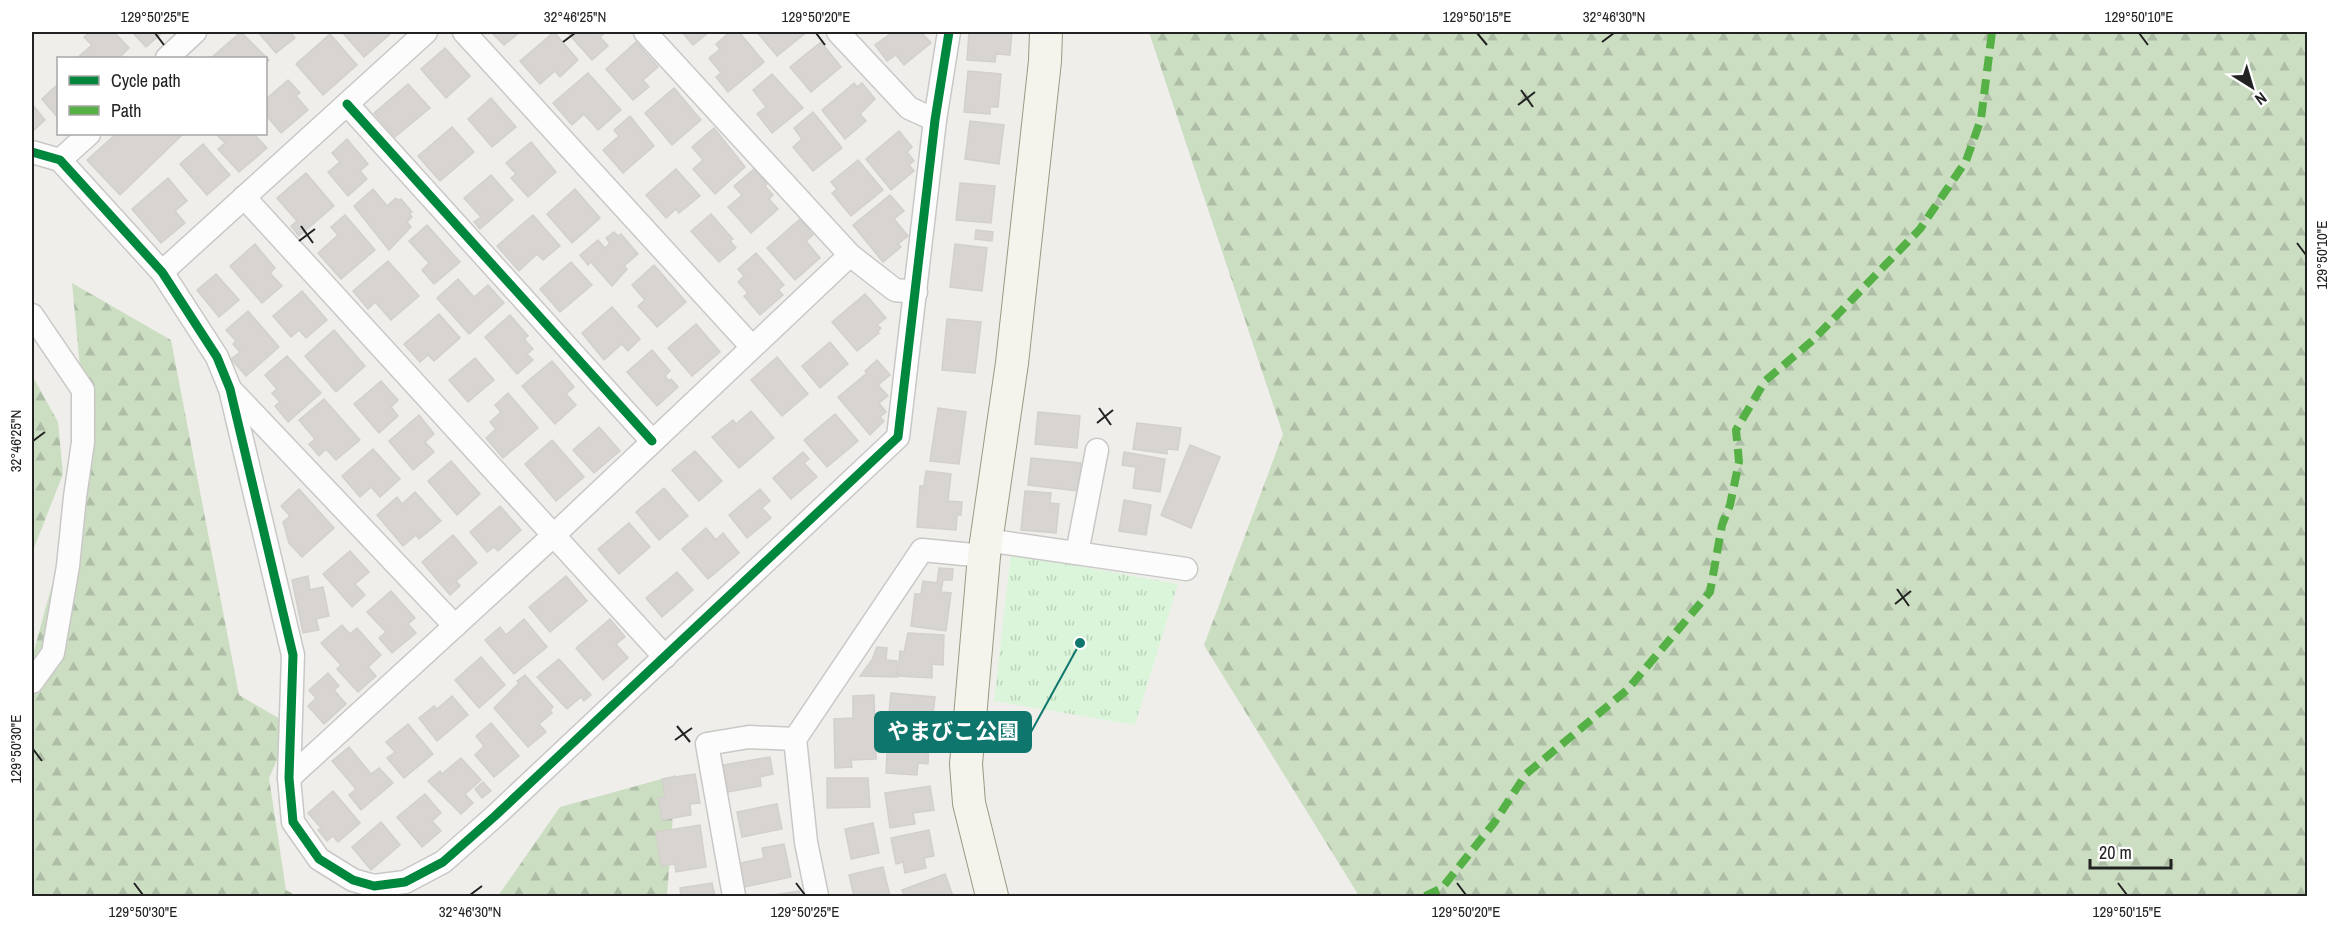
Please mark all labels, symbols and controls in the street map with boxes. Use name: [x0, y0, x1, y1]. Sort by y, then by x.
text: 129°50'25"E: [121, 6, 189, 27]
text: 32°46'25"N: [544, 6, 606, 27]
text: 129°50'20"E: [782, 6, 850, 27]
text: 129°50'15"E: [1443, 6, 1511, 27]
text: 32°46'30"N: [1583, 6, 1645, 27]
text: 129°50'10"E: [2105, 6, 2173, 27]
legend: [57, 57, 267, 135]
north arrow: [2222, 57, 2282, 117]
text: Cycle path: [111, 68, 181, 93]
text: N: [2251, 87, 2271, 111]
text: Path: [111, 98, 141, 123]
text: 129°50'10"E: [2311, 221, 2332, 289]
text: 32°46'25"N: [5, 410, 26, 472]
callout: やまびこ公園: [875, 712, 1031, 752]
text: 129°50'30"E: [5, 715, 26, 783]
text: やまびこ公園: [887, 716, 1019, 746]
scale bar: [2090, 832, 2171, 870]
text: 20 m: [2099, 840, 2132, 865]
text: 129°50'30"E: [109, 901, 177, 922]
text: 32°46'30"N: [439, 901, 501, 922]
text: 129°50'25"E: [771, 901, 839, 922]
text: 129°50'20"E: [1432, 901, 1500, 922]
text: 129°50'15"E: [2093, 901, 2161, 922]

